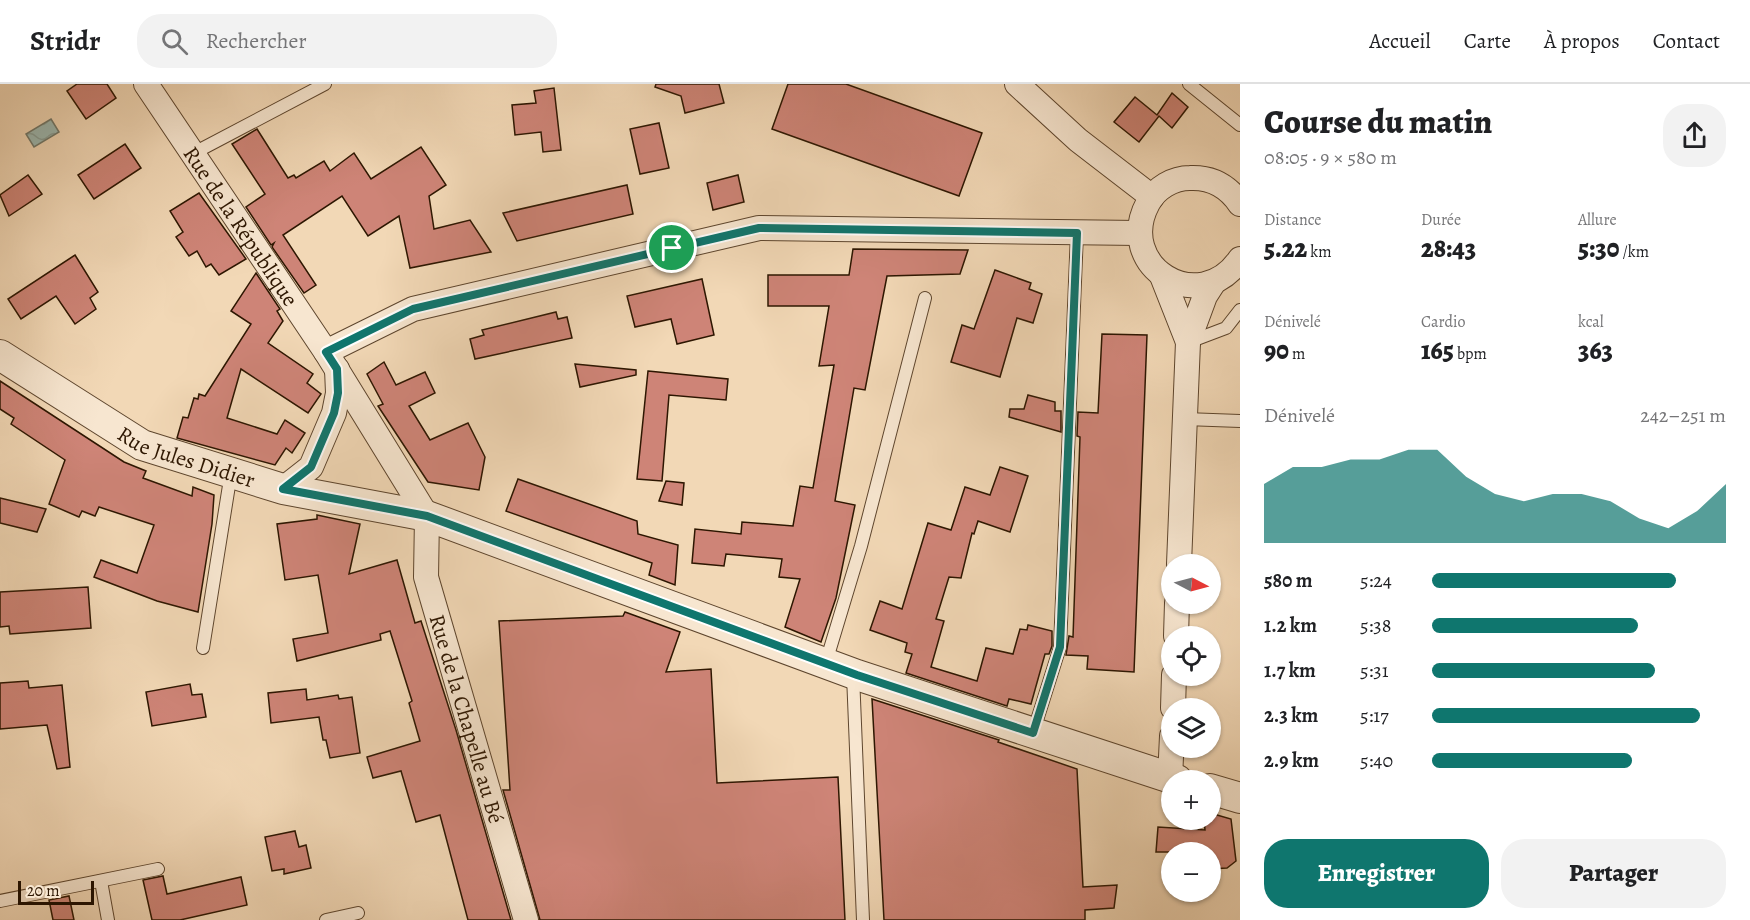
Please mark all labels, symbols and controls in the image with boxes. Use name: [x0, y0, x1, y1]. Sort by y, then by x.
search box: [137, 14, 557, 68]
text: Stridr: [30, 22, 101, 60]
icon: search: [158, 25, 191, 58]
text: Rechercher: [206, 26, 307, 56]
text: Accueil: [1369, 27, 1431, 55]
text: Carte: [1464, 27, 1511, 55]
text: À propos: [1544, 27, 1620, 55]
text: Contact: [1653, 27, 1720, 55]
text: Course du matin: [1264, 99, 1492, 144]
button: share: [1663, 104, 1726, 167]
street label: Rue de la République: [176, 141, 305, 313]
text: 08:05 · 9 × 580 m: [1264, 144, 1397, 171]
text: Distance: [1264, 209, 1321, 231]
text: Durée: [1421, 209, 1461, 231]
text: Allure: [1578, 209, 1617, 231]
pin: [646, 222, 697, 273]
icon: arrive: [655, 231, 688, 264]
text: 5.22: [1264, 231, 1307, 266]
text: 28:43: [1421, 231, 1476, 266]
text: 5:30: [1578, 231, 1619, 266]
text: km: [1307, 241, 1332, 263]
text: /km: [1619, 241, 1649, 263]
text: Dénivelé: [1264, 311, 1321, 333]
text: Cardio: [1421, 311, 1466, 333]
text: kcal: [1578, 311, 1604, 333]
text: 90: [1264, 333, 1289, 368]
text: 165: [1421, 333, 1454, 368]
text: 363: [1578, 333, 1613, 368]
text: m: [1289, 343, 1305, 365]
text: bpm: [1454, 343, 1487, 365]
text: Dénivelé: [1264, 402, 1335, 429]
text: 242–251 m: [1640, 402, 1726, 429]
street label: Rue Jules Didier: [111, 419, 259, 495]
north arrow: [1161, 554, 1221, 614]
map controls: [1161, 554, 1221, 902]
text: 580 m: [1264, 567, 1312, 594]
text: 5:24: [1360, 567, 1392, 594]
street label: Rue de la Chapelle au Bé: [422, 611, 511, 827]
text: 1.2 km: [1264, 612, 1317, 639]
text: 5:38: [1360, 612, 1391, 639]
button: locate: [1161, 626, 1221, 686]
text: 1.7 km: [1264, 657, 1316, 684]
text: 5:31: [1360, 657, 1389, 684]
button: layers: [1161, 698, 1221, 758]
text: 2.3 km: [1264, 702, 1318, 729]
text: 5:17: [1360, 702, 1389, 729]
text: 2.9 km: [1264, 747, 1319, 774]
text: 5:40: [1360, 747, 1393, 774]
button: +: [1161, 770, 1221, 830]
button: Enregistrer: [1264, 839, 1489, 908]
button: Partager: [1501, 839, 1726, 908]
button: −: [1161, 842, 1221, 902]
scale bar: [18, 878, 94, 906]
text: 20 m: [27, 880, 60, 902]

